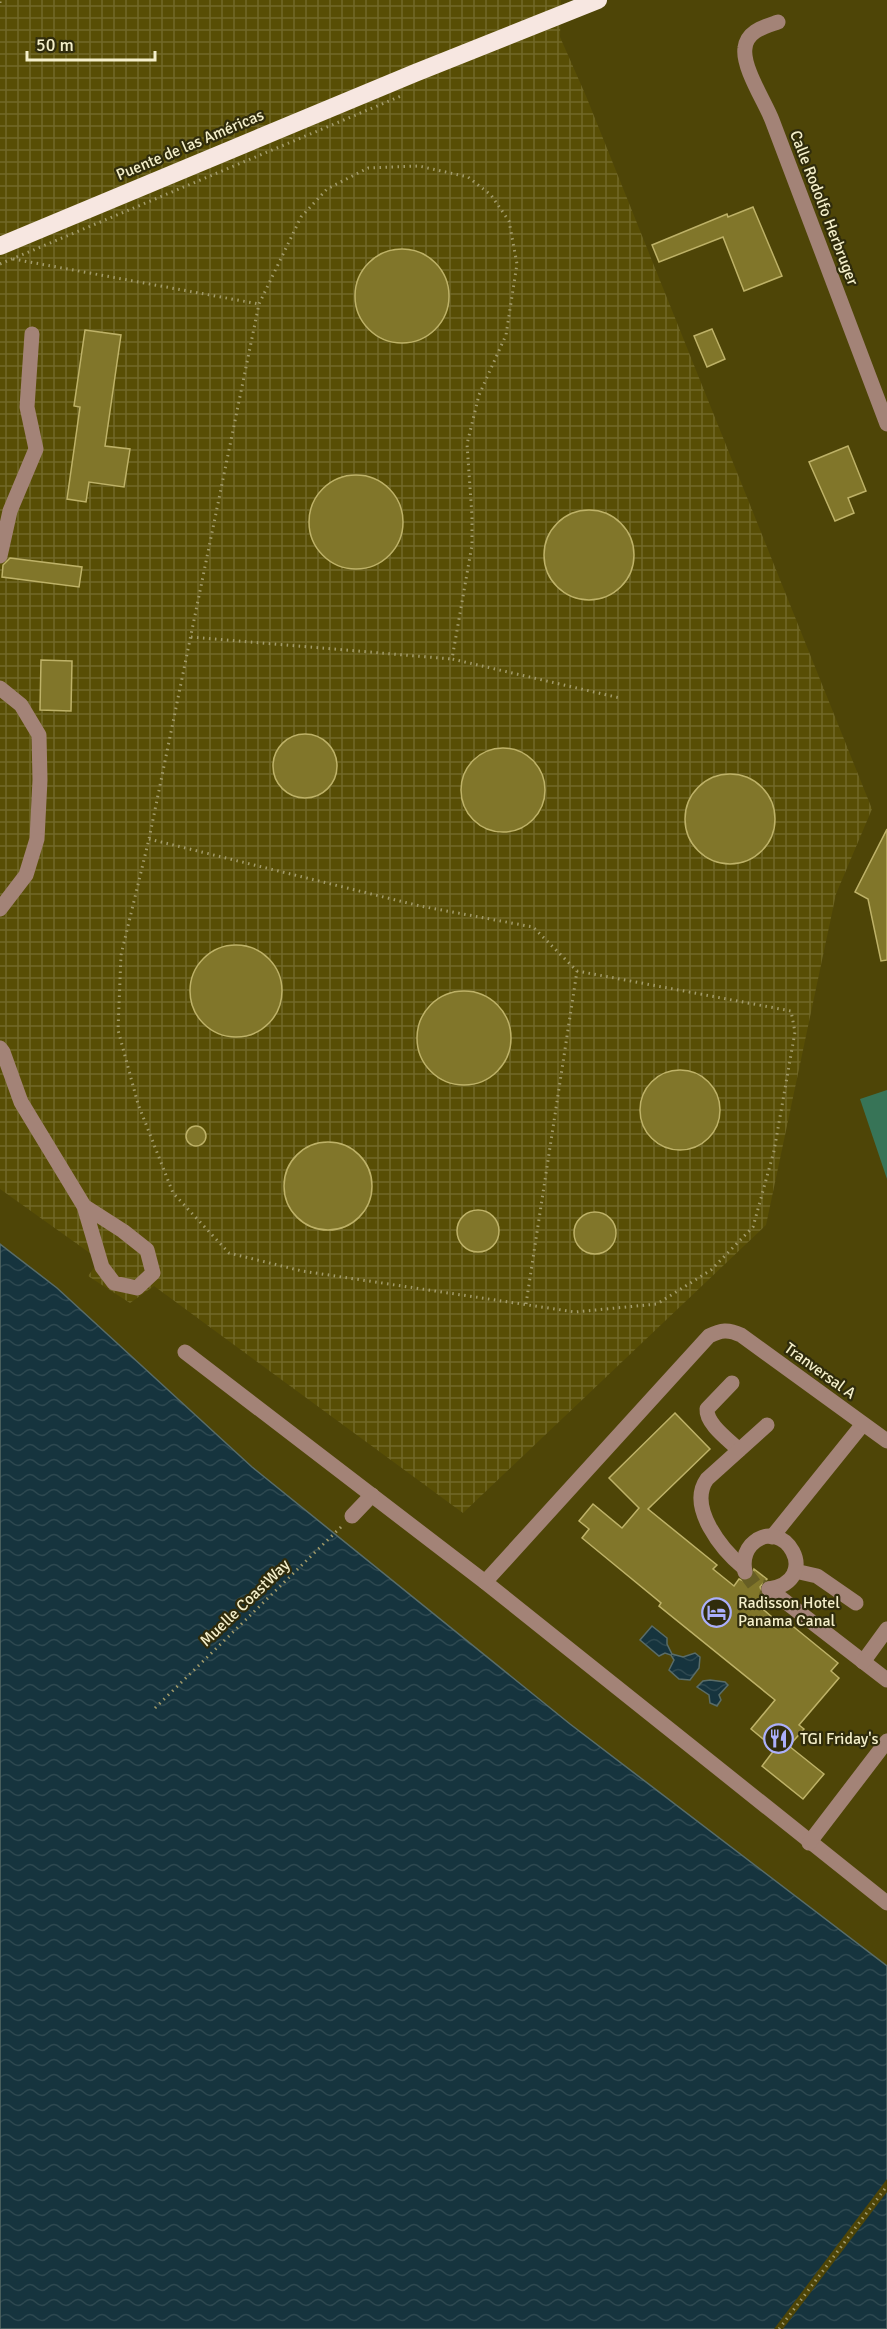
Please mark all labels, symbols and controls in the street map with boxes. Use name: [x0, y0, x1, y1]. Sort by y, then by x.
scale bar: [27, 24, 154, 62]
text: 50 m: [36, 34, 74, 56]
street label: Puente de las Américas: [113, 105, 267, 185]
street label: Calle Rodolfo Herbruger: [785, 128, 863, 288]
street label: Tranversal A: [780, 1338, 860, 1404]
street label: Muelle CoastWay: [196, 1555, 294, 1651]
place label: Radisson Hotel Panama Canal: [738, 1593, 840, 1631]
hotel icon: Radisson Hotel Panama Canal: [701, 1596, 733, 1628]
restaurant icon: TGI Friday's: [763, 1723, 795, 1755]
place label: TGI Friday's: [800, 1729, 879, 1749]

